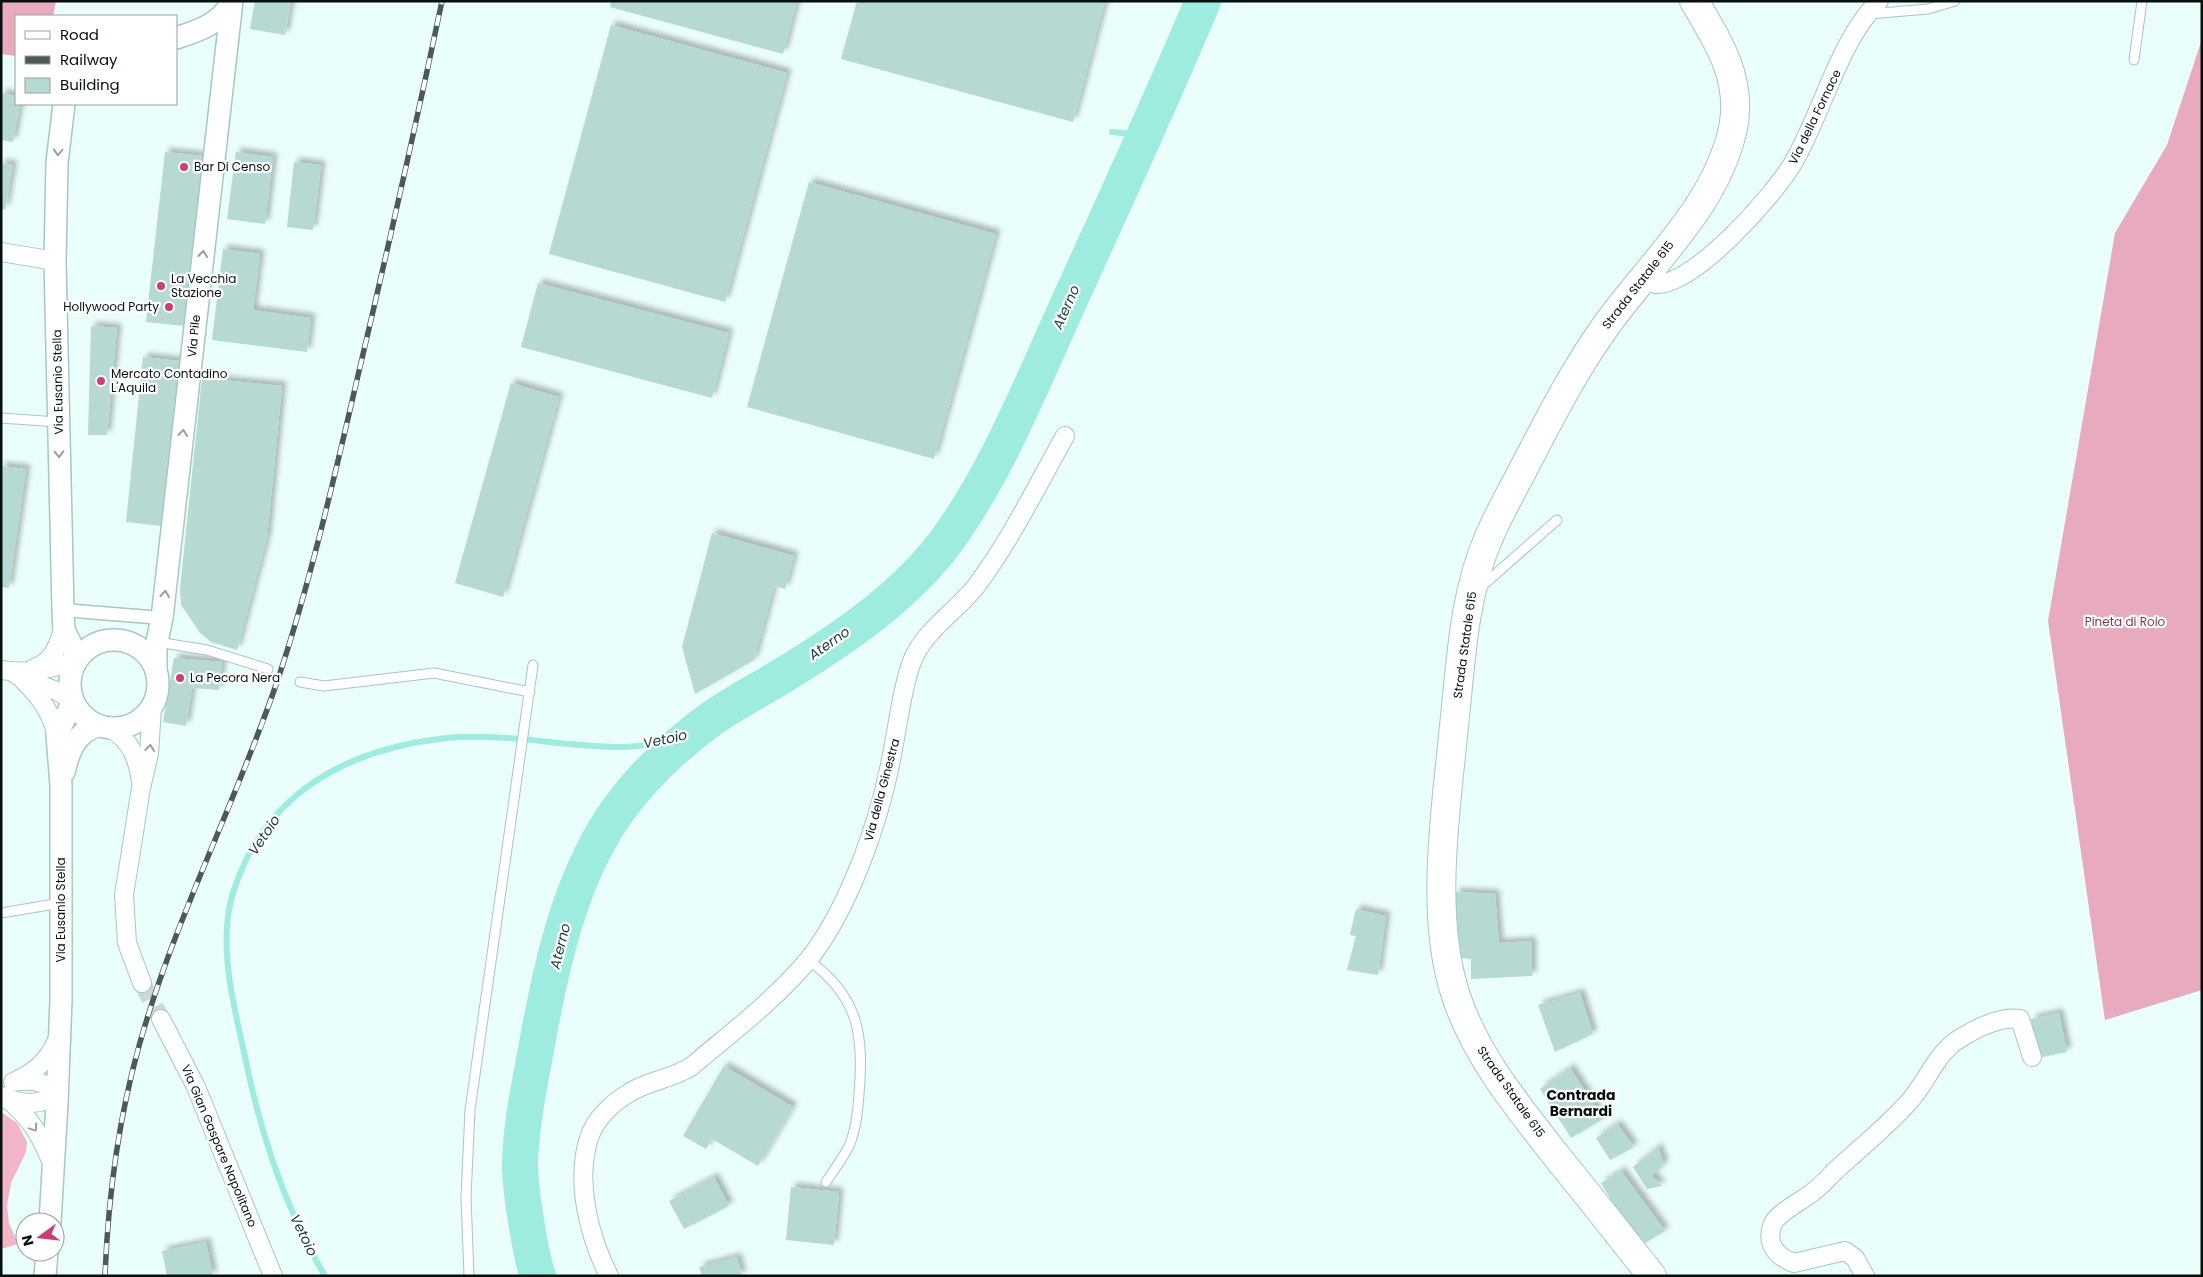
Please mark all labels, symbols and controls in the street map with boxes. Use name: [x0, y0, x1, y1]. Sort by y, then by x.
legend: [15, 15, 178, 105]
text: Road: [60, 24, 99, 45]
text: Railway: [60, 49, 118, 70]
street label: Via della Fornace: [1784, 66, 1845, 167]
text: Building: [60, 74, 120, 95]
one-way arrow: [53, 148, 64, 156]
place label: Bar Di Censo: [194, 158, 270, 175]
marker: Bar Di Censo: [178, 161, 190, 173]
street label: Strada Statale 615: [1598, 237, 1678, 332]
one-way arrow: [197, 250, 208, 258]
place label: La Vecchia Stazione: [171, 270, 236, 301]
marker: La Vecchia Stazione: [155, 280, 167, 292]
water label: Aterno: [1047, 282, 1085, 333]
place label: Hollywood Party: [63, 298, 159, 315]
marker: Hollywood Party: [163, 301, 175, 313]
street label: Via Pile: [183, 314, 204, 358]
street label: Via Eusanio Stella: [48, 329, 67, 435]
place label: Mercato Contadino L'Aquila: [111, 365, 228, 396]
marker: Mercato Contadino L'Aquila: [95, 375, 107, 387]
one-way arrow: [177, 428, 188, 436]
one-way arrow: [54, 451, 65, 459]
one-way arrow: [159, 590, 170, 598]
street label: Strada Statale 615: [1449, 590, 1480, 700]
park label: Pineta di Roio: [2085, 613, 2166, 630]
water label: Aterno: [803, 621, 854, 665]
place label: La Pecora Nera: [190, 669, 280, 686]
marker: La Pecora Nera: [174, 672, 186, 684]
water label: Vetoio: [641, 725, 689, 753]
street label: Via della Ginestra: [860, 737, 903, 843]
one-way arrow: [144, 743, 155, 751]
water label: Vetoio: [243, 811, 285, 859]
street label: Via Eusanio Stella: [52, 858, 69, 962]
water label: Aterno: [544, 921, 575, 972]
street label: Strada Statale 615: [1473, 1043, 1549, 1141]
street label: Via Gian Gaspare Napolitano: [177, 1062, 262, 1230]
district label: Contrada Bernardi: [1546, 1085, 1616, 1121]
one-way arrow: [28, 1122, 37, 1131]
water label: Vetoio: [285, 1211, 323, 1259]
north arrow: [15, 1212, 65, 1262]
text: N: [16, 1233, 38, 1248]

